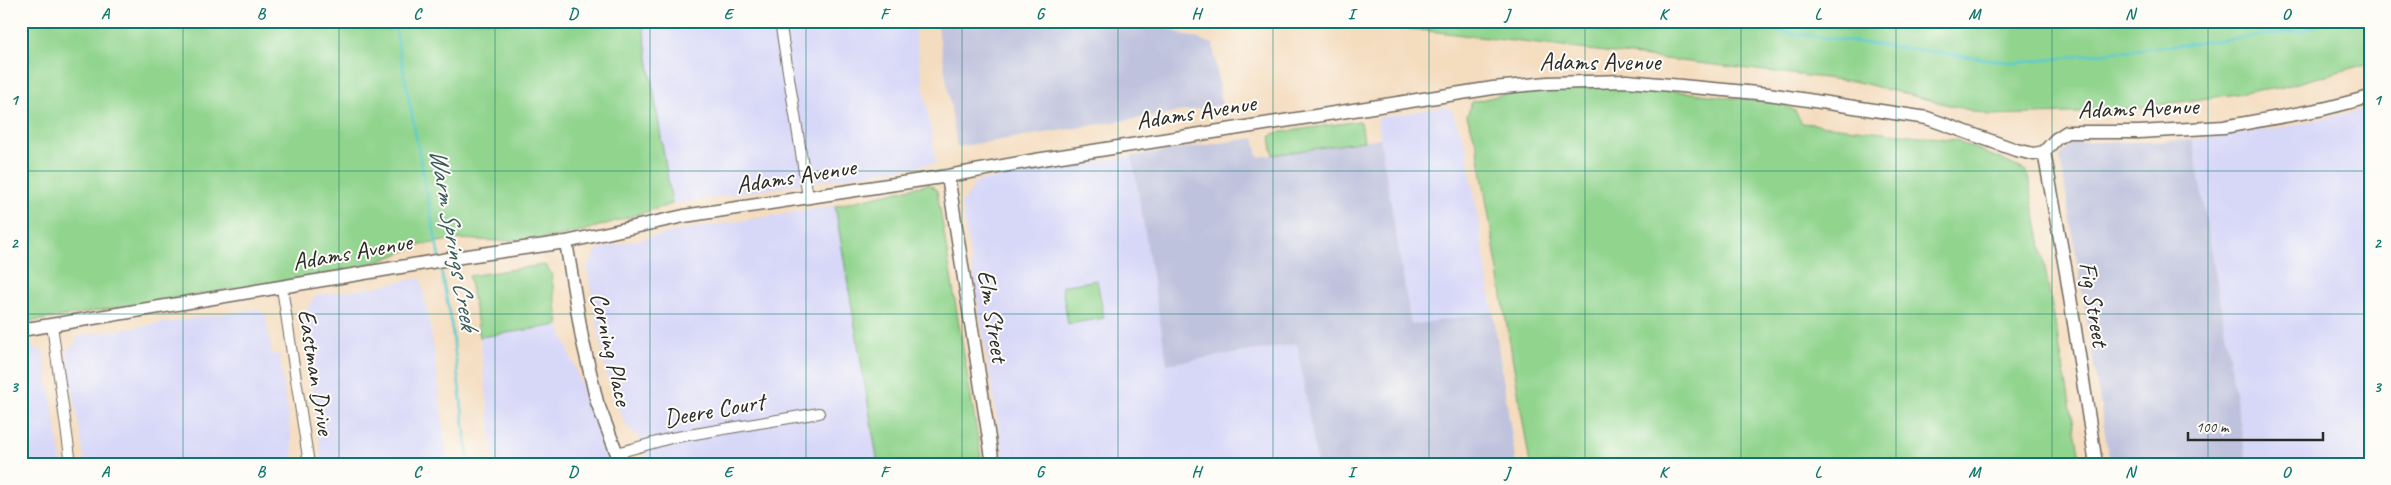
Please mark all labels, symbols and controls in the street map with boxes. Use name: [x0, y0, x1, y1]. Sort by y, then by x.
text: A: [101, 4, 111, 24]
text: B: [257, 4, 267, 24]
text: C: [413, 4, 423, 24]
text: D: [568, 4, 579, 24]
text: E: [724, 4, 735, 24]
text: F: [880, 4, 891, 24]
text: G: [1036, 4, 1046, 24]
text: H: [1191, 4, 1203, 24]
text: I: [1348, 4, 1358, 24]
text: J: [1503, 4, 1512, 24]
text: K: [1659, 4, 1671, 24]
text: L: [1815, 4, 1823, 24]
text: M: [1968, 4, 1982, 24]
text: N: [2125, 4, 2138, 24]
text: O: [2282, 4, 2292, 24]
street label: Adams Avenue: [1540, 46, 1662, 78]
street label: Adams Avenue: [1134, 86, 1260, 137]
text: 1: [10, 90, 19, 110]
street label: Adams Avenue: [2077, 90, 2201, 126]
text: 1: [2373, 90, 2382, 110]
water label: Warm Springs Creek: [422, 146, 487, 337]
street label: Adams Avenue: [734, 150, 860, 201]
street label: Adams Avenue: [290, 225, 416, 278]
text: 2: [10, 233, 19, 253]
text: 2: [2373, 233, 2382, 253]
street label: Fig Street: [2072, 259, 2117, 351]
street label: Elm Street: [970, 268, 1016, 367]
street label: Corning Place: [582, 289, 640, 411]
street label: Eastman Drive: [290, 307, 342, 439]
text: 3: [10, 377, 19, 397]
text: 3: [2373, 377, 2382, 397]
street label: Deere Court: [661, 385, 770, 435]
scale bar: [2188, 410, 2324, 442]
text: 100 m: [2196, 418, 2230, 437]
text: A: [101, 462, 111, 482]
text: B: [257, 462, 267, 482]
text: C: [413, 462, 423, 482]
text: D: [568, 462, 579, 482]
text: E: [724, 462, 735, 482]
text: F: [880, 462, 891, 482]
text: G: [1036, 462, 1046, 482]
text: H: [1191, 462, 1203, 482]
text: I: [1348, 462, 1358, 482]
text: J: [1503, 462, 1512, 482]
text: K: [1659, 462, 1671, 482]
text: L: [1815, 462, 1823, 482]
text: M: [1968, 462, 1982, 482]
text: N: [2125, 462, 2138, 482]
text: O: [2282, 462, 2292, 482]

